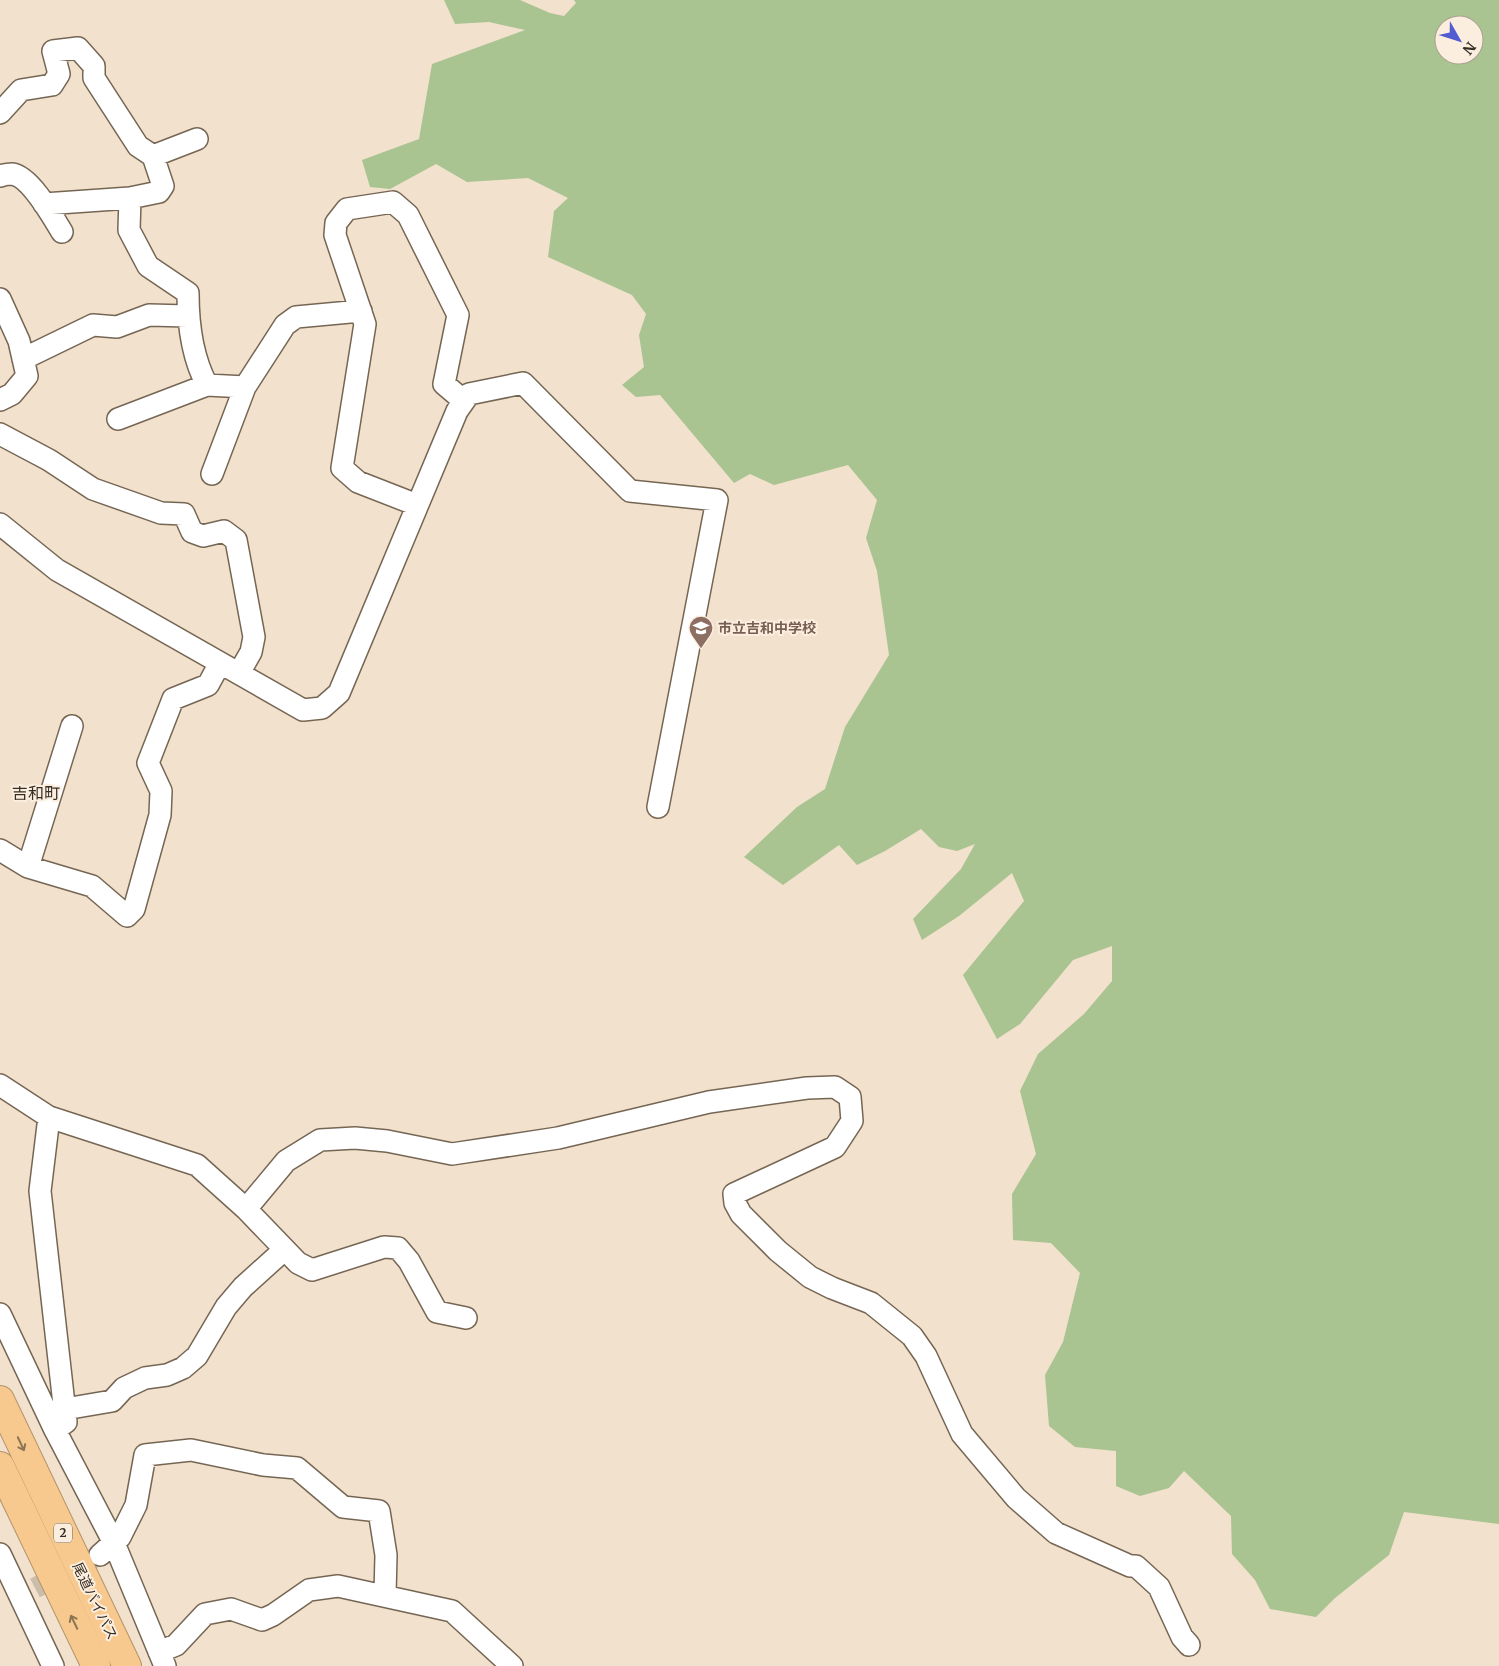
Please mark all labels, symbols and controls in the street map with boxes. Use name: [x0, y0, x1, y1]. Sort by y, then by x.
north arrow: [1434, 15, 1484, 65]
text: N: [1459, 38, 1480, 58]
school or university icon: 市立吉和中学校: [688, 615, 714, 649]
place label: 市立吉和中学校: [718, 619, 816, 637]
district label: 吉和町: [12, 783, 60, 803]
one-way arrow: [16, 1436, 26, 1451]
road number: 2: [54, 1524, 72, 1542]
street label: 尾道バイパス: [69, 1559, 121, 1643]
one-way arrow: [69, 1615, 79, 1630]

